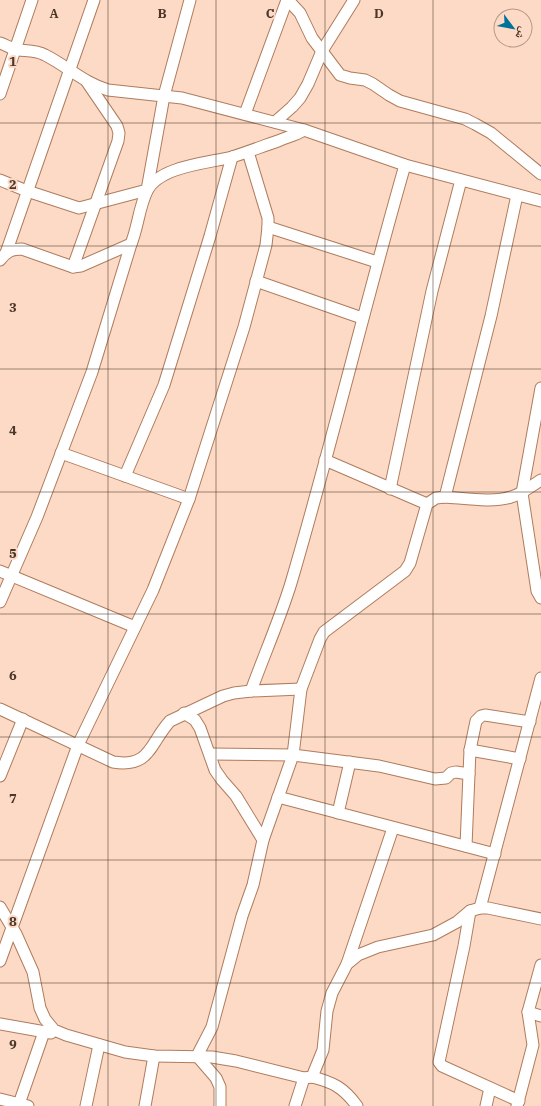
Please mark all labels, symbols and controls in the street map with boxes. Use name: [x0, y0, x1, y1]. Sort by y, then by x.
text: A: [49, 5, 59, 22]
text: B: [157, 5, 167, 22]
text: C: [266, 5, 275, 22]
text: D: [374, 5, 384, 22]
north arrow: [493, 8, 533, 48]
text: ش: [511, 24, 531, 42]
text: 1: [9, 53, 17, 70]
text: 2: [9, 176, 17, 193]
text: 3: [9, 299, 17, 316]
text: 4: [9, 422, 17, 439]
text: 5: [9, 545, 17, 562]
text: 6: [9, 667, 17, 684]
text: 7: [9, 790, 17, 807]
text: 8: [9, 913, 17, 930]
text: 9: [9, 1036, 17, 1053]

